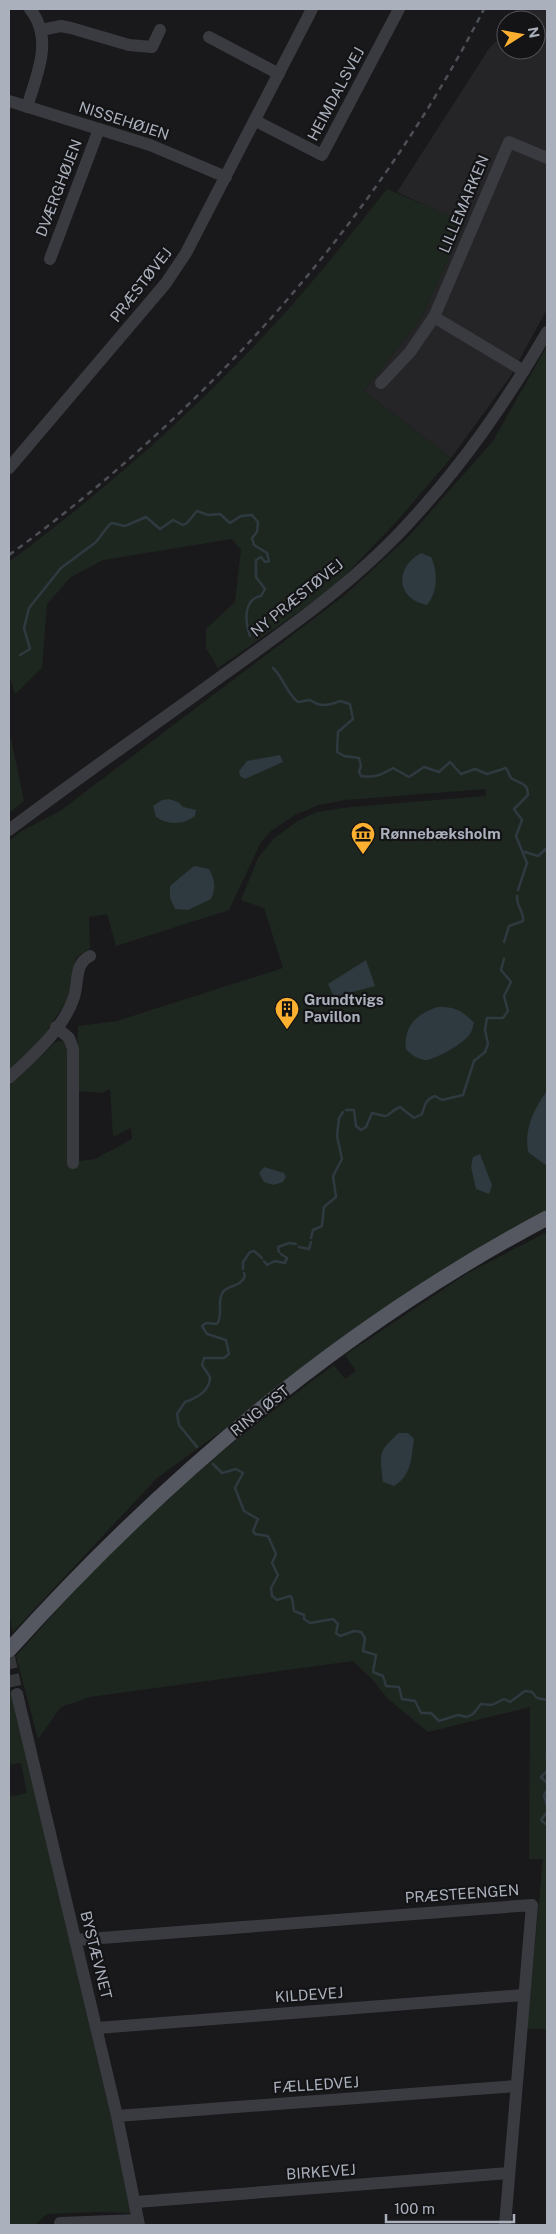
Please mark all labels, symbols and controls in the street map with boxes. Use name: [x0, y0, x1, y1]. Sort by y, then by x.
north arrow: [496, 10, 546, 60]
text: N: [525, 26, 543, 39]
street label: HEIMDALSVEJ: [304, 44, 367, 143]
street label: NISSEHØJEN: [77, 98, 171, 143]
street label: DVÆRGHØJEN: [32, 137, 85, 239]
street label: LILLEMARKEN: [435, 152, 492, 255]
street label: PRÆSTØVEJ: [106, 244, 175, 325]
street label: NY PRÆSTØVEJ: [247, 555, 346, 640]
museum icon: Rønnebæksholm: [350, 821, 376, 855]
place label: Rønnebæksholm: [380, 825, 501, 842]
place label: Grundtvigs Pavillon: [304, 991, 384, 1025]
building icon: Grundtvigs Pavillon: [274, 996, 300, 1030]
street label: RING ØST: [227, 1382, 292, 1439]
street label: PRÆSTEENGEN: [404, 1881, 520, 1906]
street label: BYSTÆVNET: [77, 1909, 116, 2001]
street label: KILDEVEJ: [274, 1984, 344, 2005]
street label: FÆLLEDVEJ: [273, 2073, 359, 2096]
street label: BIRKEVEJ: [286, 2161, 356, 2182]
scale bar: [386, 2192, 514, 2224]
text: 100 m: [394, 2200, 435, 2217]

